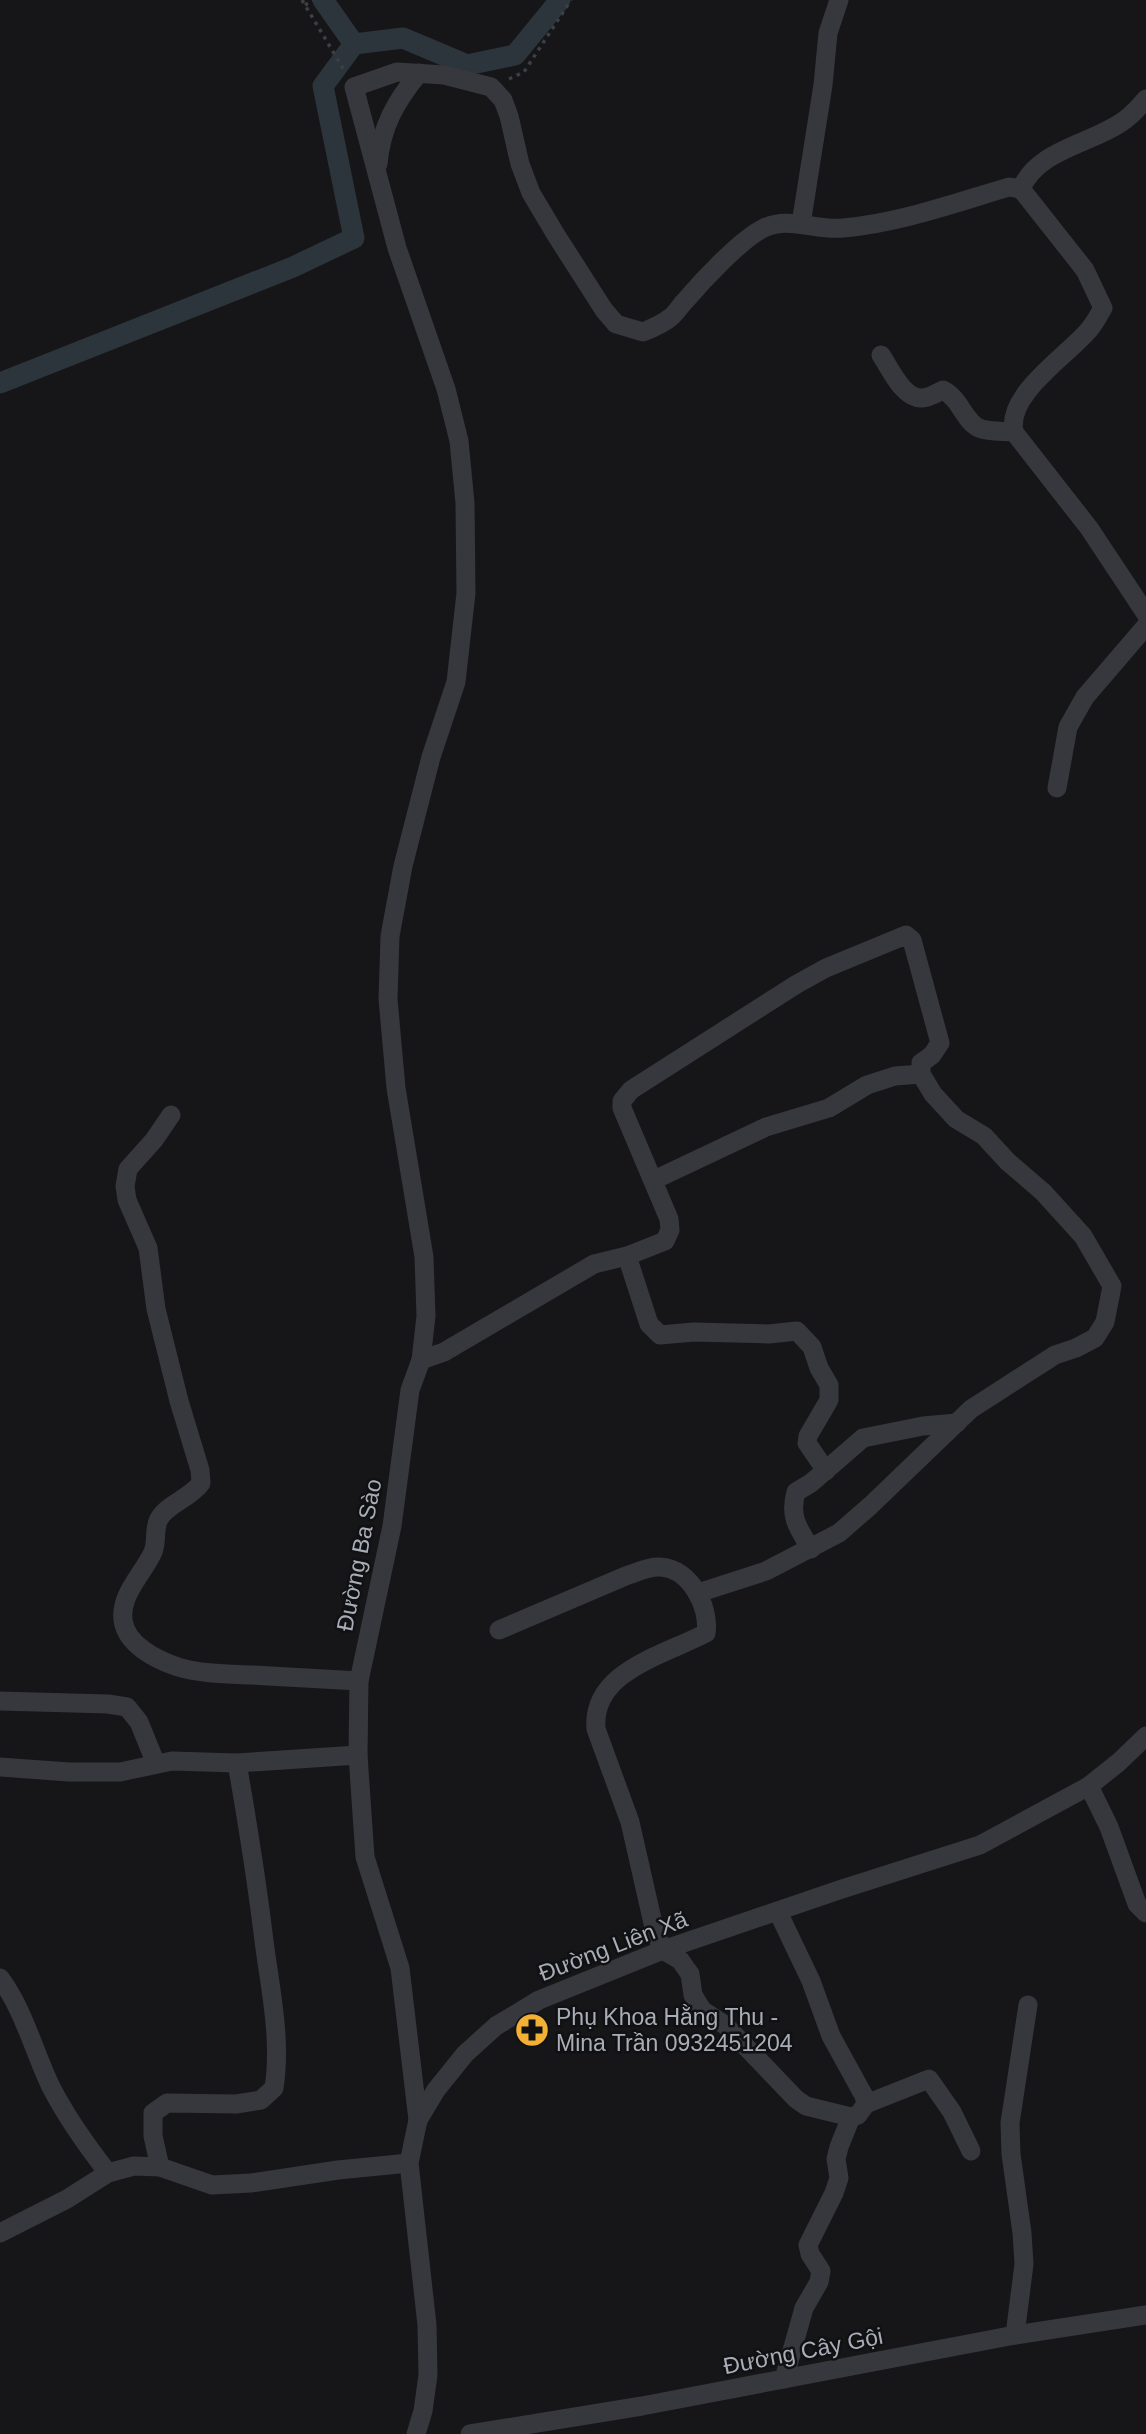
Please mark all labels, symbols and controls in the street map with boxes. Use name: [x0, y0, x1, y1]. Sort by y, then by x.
street label: Đường Ba Sào: [331, 1477, 387, 1633]
street label: Đường Liên Xã: [535, 1906, 691, 1986]
place label: Phụ Khoa Hằng Thu - Mina Trần 0932451204: [556, 2004, 793, 2056]
pharmacy icon: Phụ Khoa Hằng Thu - Mina Trần 0932451204: [513, 2011, 551, 2049]
street label: Đường Cây Gội: [721, 2323, 885, 2379]

